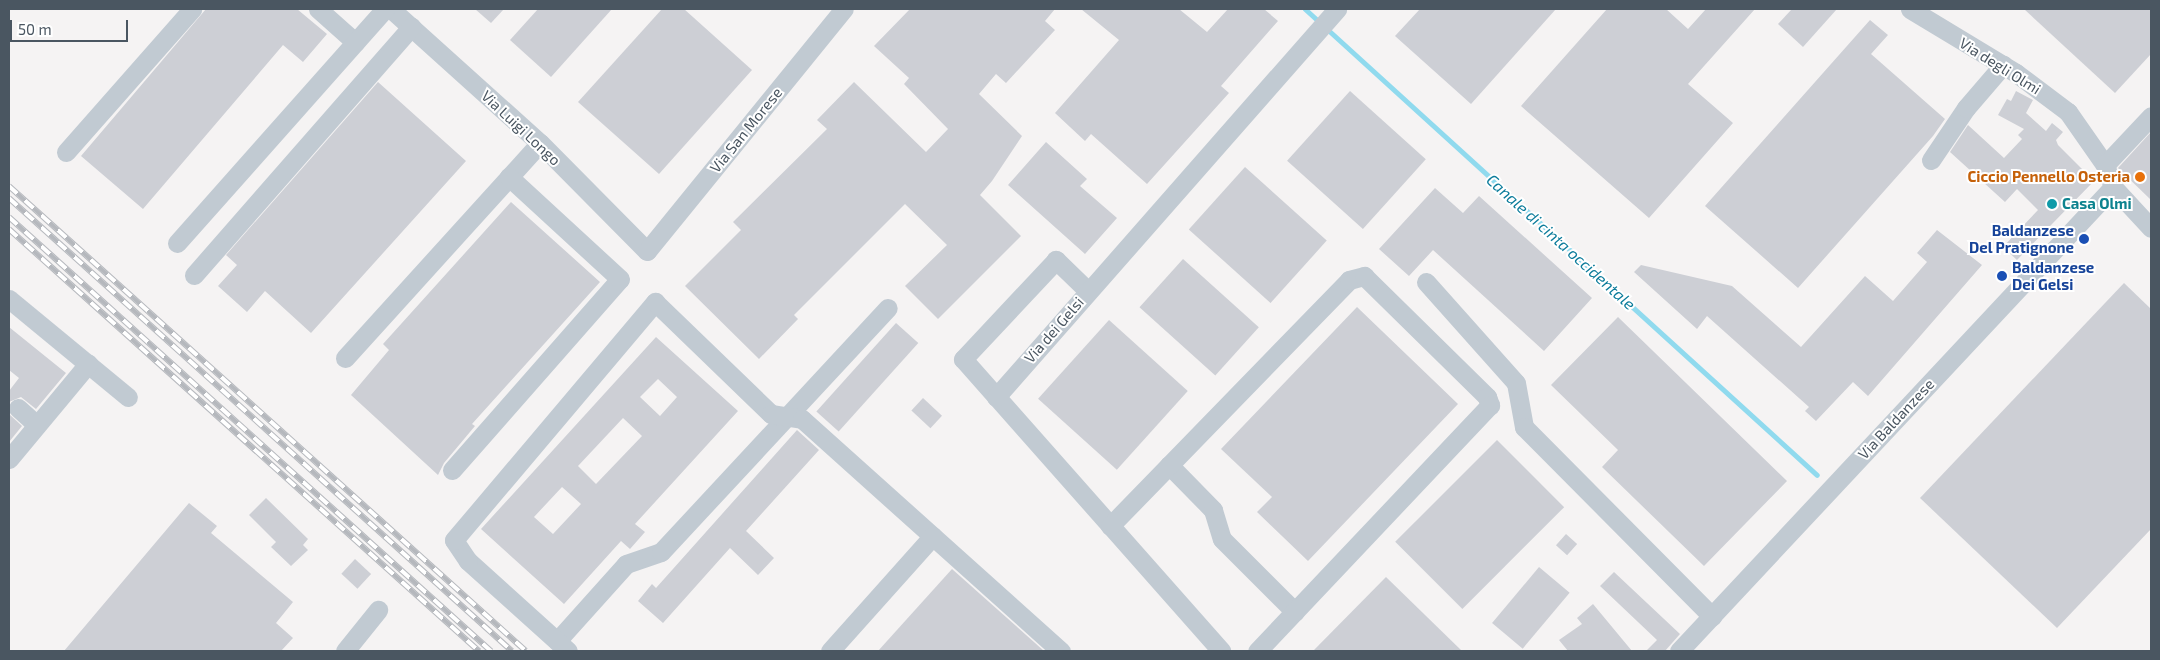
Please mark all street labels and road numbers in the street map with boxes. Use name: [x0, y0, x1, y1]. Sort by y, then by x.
street label: Via degli Olmi: [1956, 34, 2044, 98]
street label: Via San Morese: [706, 84, 786, 176]
street label: Via Luigi Longo: [478, 87, 564, 169]
street label: Via dei Gelsi: [1020, 293, 1088, 367]
street label: Via Baldanzese: [1854, 375, 1938, 463]

